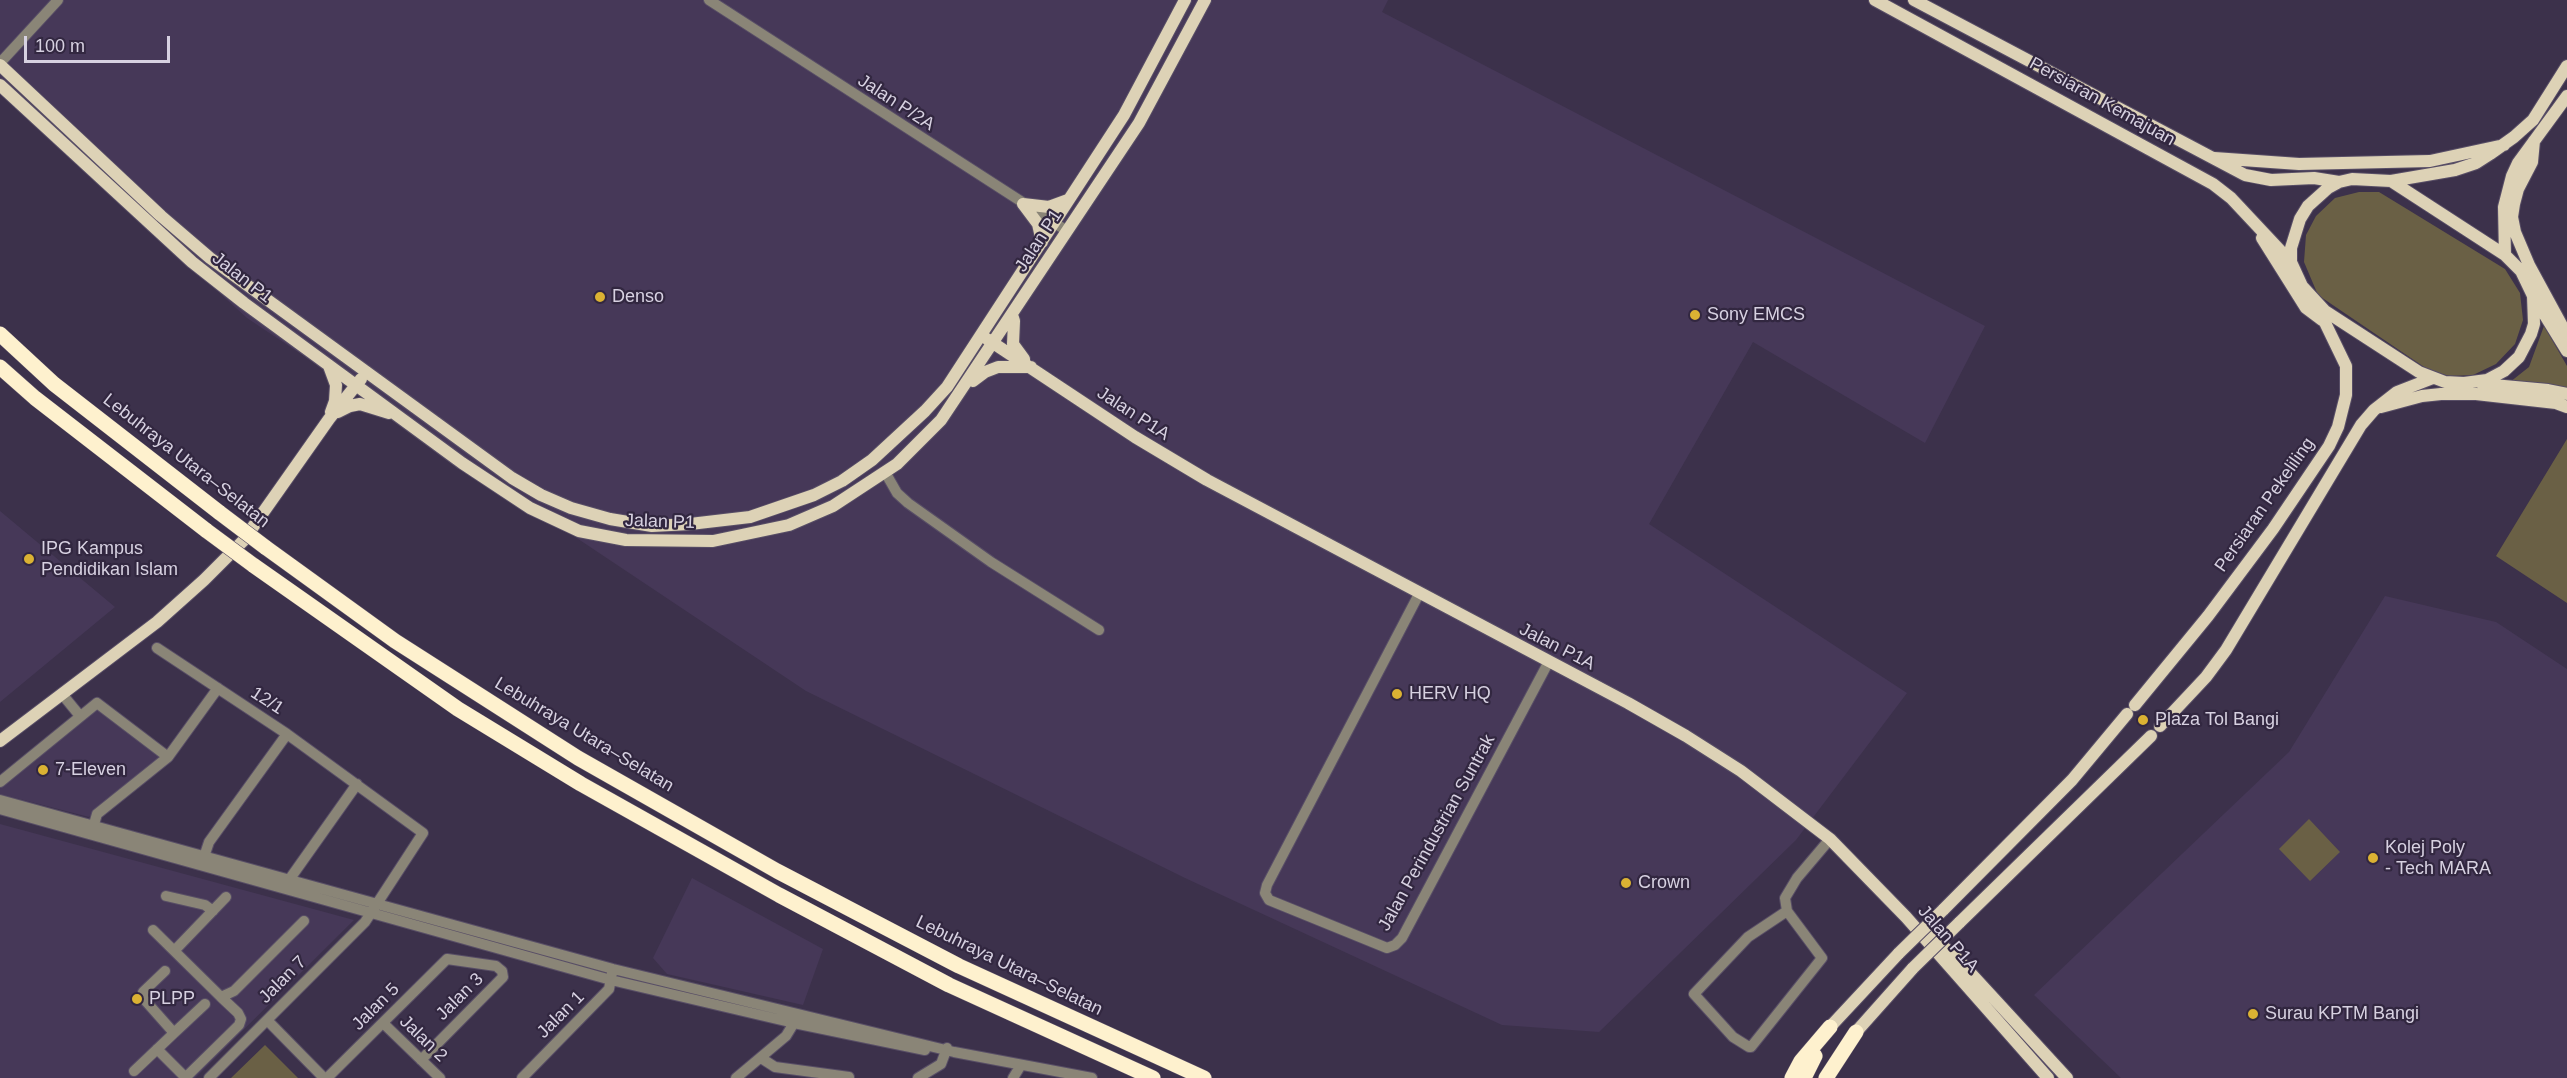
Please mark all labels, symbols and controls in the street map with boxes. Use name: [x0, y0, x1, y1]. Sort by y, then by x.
scale bar: [27, 24, 172, 62]
text: 100 m: [35, 36, 85, 56]
street label: Persiaran Kemajuan: [2025, 53, 2179, 151]
street label: Jalan P/2A: [854, 70, 938, 136]
street label: Jalan P1: [1011, 206, 1067, 276]
street label: Jalan P1: [208, 248, 276, 308]
place label: Denso: [612, 286, 664, 308]
marker: Denso: [593, 290, 607, 304]
place label: Sony EMCS: [1707, 304, 1805, 326]
marker: Sony EMCS: [1688, 308, 1702, 322]
street label: Jalan P1A: [1093, 383, 1173, 445]
street label: Lebuhraya Utara–Selatan: [99, 389, 273, 533]
street label: Persiaran Pekeliling: [2211, 434, 2319, 576]
street label: Jalan P1: [625, 510, 695, 534]
place label: IPG Kampus Pendidikan Islam: [41, 538, 178, 580]
marker: IPG Kampus Pendidikan Islam: [22, 552, 36, 566]
street label: Jalan P1A: [1516, 619, 1598, 675]
street label: Lebuhraya Utara–Selatan: [491, 673, 677, 797]
street label: 12/1: [246, 682, 288, 720]
place label: HERV HQ: [1409, 683, 1491, 705]
marker: HERV HQ: [1390, 687, 1404, 701]
place label: Plaza Tol Bangi: [2155, 709, 2279, 731]
marker: Plaza Tol Bangi: [2136, 713, 2150, 727]
street label: Jalan Perindustrian Suntrak: [1374, 731, 1500, 935]
place label: 7-Eleven: [55, 759, 126, 781]
marker: 7-Eleven: [36, 763, 50, 777]
place label: Kolej Poly - Tech MARA: [2385, 837, 2491, 880]
marker: Kolej Poly - Tech MARA: [2366, 851, 2380, 865]
place label: Crown: [1638, 872, 1690, 894]
marker: Crown: [1619, 876, 1633, 890]
street label: Jalan P1A: [1913, 901, 1983, 977]
street label: Lebuhraya Utara–Selatan: [912, 911, 1106, 1021]
street label: Jalan 7: [255, 952, 311, 1008]
street label: Jalan 3: [432, 969, 488, 1025]
street label: Jalan 5: [348, 979, 404, 1035]
street label: Jalan 1: [533, 987, 589, 1043]
place label: PLPP: [149, 988, 195, 1010]
marker: PLPP: [130, 992, 144, 1006]
place label: Surau KPTM Bangi: [2265, 1003, 2419, 1025]
marker: Surau KPTM Bangi: [2246, 1007, 2260, 1021]
street label: Jalan 2: [395, 1011, 451, 1067]

